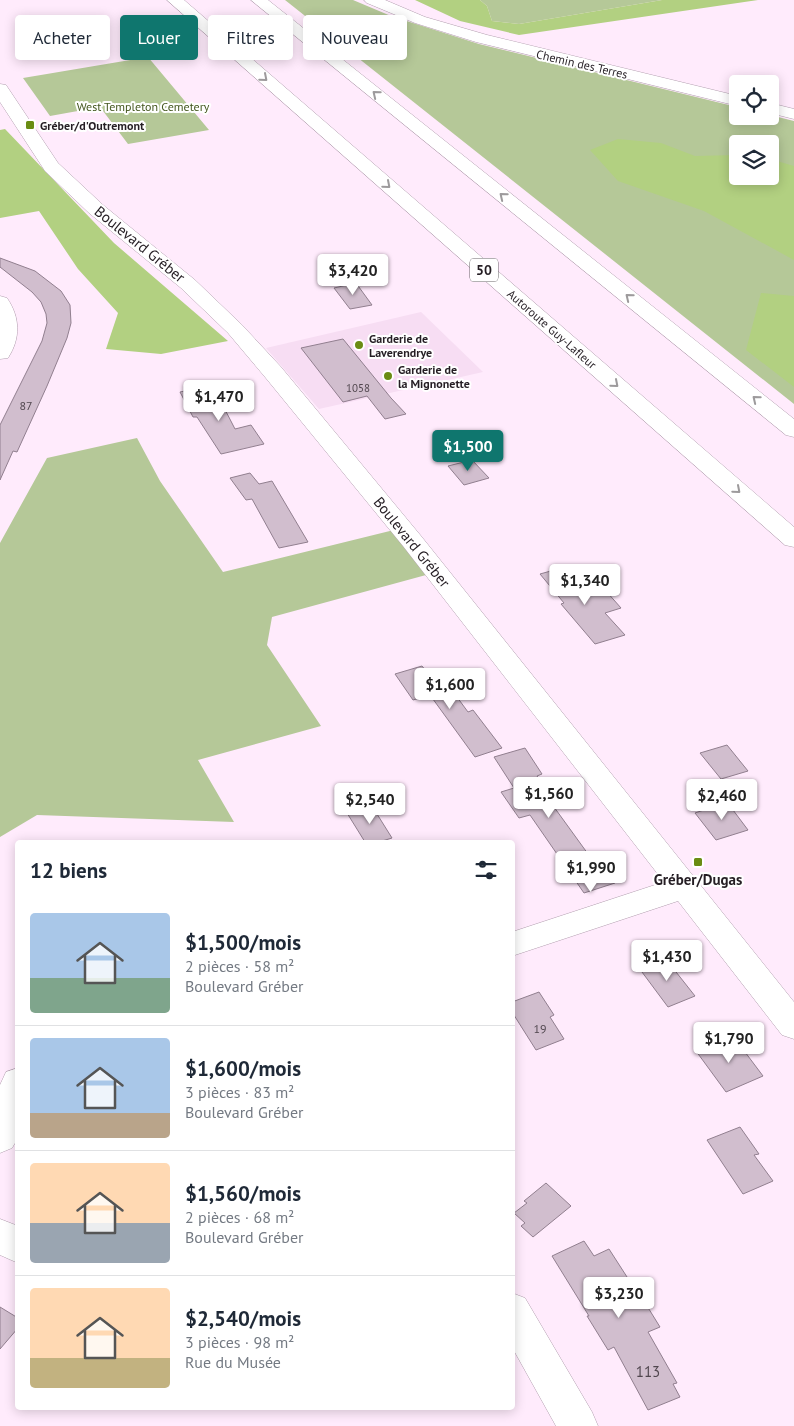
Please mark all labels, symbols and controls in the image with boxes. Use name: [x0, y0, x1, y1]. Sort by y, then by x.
chip: Acheter: [15, 15, 110, 60]
chip: Louer: [120, 15, 198, 60]
chip: Filtres: [208, 15, 293, 60]
chip: Nouveau: [303, 15, 407, 60]
street label: Chemin des Terres: [535, 46, 629, 82]
one-way arrow: [259, 72, 268, 81]
map controls: [729, 75, 779, 185]
button: locate: [729, 75, 779, 125]
one-way arrow: [373, 92, 382, 100]
park label: West Templeton Cemetery: [77, 99, 210, 114]
place label: Gréber/d'Outremont: [40, 118, 145, 133]
marker: Gréber/d'Outremont: [24, 119, 36, 131]
button: layers: [729, 135, 779, 185]
one-way arrow: [381, 179, 390, 188]
one-way arrow: [499, 192, 508, 201]
street label: Boulevard Gréber: [91, 202, 189, 286]
pin: $3,420: [312, 254, 394, 296]
road number: 50: [470, 258, 498, 282]
text: $3,420: [328, 260, 378, 280]
street label: Autoroute Guy-Lafleur: [504, 286, 600, 372]
one-way arrow: [626, 295, 635, 303]
place label: Garderie de Laverendrye: [369, 331, 432, 360]
marker: Garderie de Laverendrye: [353, 339, 365, 351]
place label: Garderie de la Mignonette: [398, 362, 470, 391]
marker: Garderie de la Mignonette: [382, 370, 394, 382]
one-way arrow: [609, 378, 618, 387]
pin: $1,470: [178, 380, 260, 422]
house number: 1058: [346, 381, 370, 395]
text: $1,470: [194, 386, 244, 406]
one-way arrow: [753, 397, 762, 405]
house number: 87: [19, 398, 33, 413]
pin: $1,500: [427, 430, 509, 472]
text: $1,500: [443, 436, 493, 456]
one-way arrow: [732, 485, 741, 494]
street label: Boulevard Gréber: [370, 493, 454, 591]
pin: $1,340: [544, 564, 626, 606]
text: $1,340: [560, 570, 610, 590]
pin: $1,600: [409, 668, 491, 710]
text: $1,600: [425, 674, 475, 694]
pin: $1,560: [508, 776, 590, 819]
pin: $2,460: [681, 778, 763, 821]
pin: $2,540: [329, 782, 411, 825]
text: $1,560: [524, 783, 574, 803]
text: $2,460: [697, 785, 747, 805]
text: $2,540: [345, 789, 395, 809]
pin: $1,990: [550, 850, 632, 893]
icon: filters: [472, 856, 500, 884]
marker: Gréber/Dugas: [692, 856, 704, 868]
text: 12 biens: [30, 857, 107, 884]
text: $1,990: [566, 857, 616, 877]
place label: Gréber/Dugas: [654, 870, 742, 889]
text: $1,500/mois: [185, 929, 301, 956]
icon: home: [70, 933, 130, 993]
pin: $1,430: [626, 940, 708, 982]
text: $1,430: [642, 946, 692, 966]
text: 2 pièces · 58 m²: [185, 956, 294, 976]
text: Boulevard Gréber: [185, 976, 304, 996]
house number: 19: [533, 1021, 547, 1036]
pin: $1,790: [688, 1022, 770, 1064]
text: $1,790: [704, 1028, 754, 1048]
text: $1,600/mois: [185, 1055, 301, 1082]
icon: home: [70, 1058, 130, 1118]
text: 3 pièces · 83 m²: [185, 1082, 294, 1102]
text: Boulevard Gréber: [185, 1102, 304, 1122]
text: $1,560/mois: [185, 1180, 301, 1207]
icon: home: [70, 1183, 130, 1243]
text: 2 pièces · 68 m²: [185, 1207, 294, 1227]
text: Boulevard Gréber: [185, 1227, 304, 1247]
pin: $3,230: [578, 1276, 660, 1319]
text: $3,230: [594, 1283, 644, 1303]
text: $2,540/mois: [185, 1305, 301, 1332]
icon: home: [70, 1308, 130, 1368]
text: 3 pièces · 98 m²: [185, 1332, 294, 1352]
text: Rue du Musée: [185, 1352, 281, 1372]
house number: 113: [636, 1362, 660, 1381]

